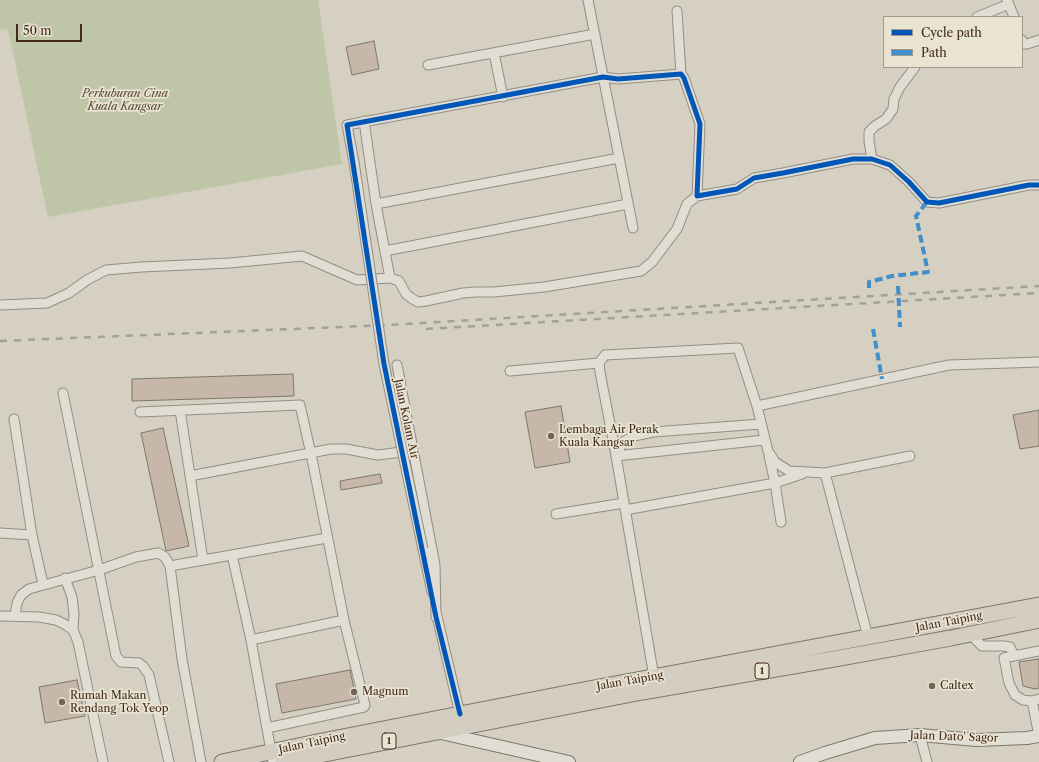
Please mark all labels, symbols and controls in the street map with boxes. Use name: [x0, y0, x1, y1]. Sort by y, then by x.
scale bar: [18, 16, 84, 42]
legend: [883, 16, 1023, 68]
text: 50 m: [23, 23, 52, 38]
text: Cycle path: [921, 25, 982, 40]
text: Path: [921, 45, 947, 60]
park label: Perkuburan Cina Kuala Kangsar: [82, 87, 168, 113]
street label: Jalan Kolam Air: [391, 378, 421, 460]
place label: Lembaga Air Perak Kuala Kangsar: [559, 423, 658, 449]
marker: Lembaga Air Perak Kuala Kangsar: [546, 431, 556, 441]
street label: Jalan Taiping: [915, 609, 983, 635]
road number: 1: [755, 663, 769, 679]
street label: Jalan Taiping: [596, 669, 664, 693]
place label: Caltex: [940, 679, 974, 693]
marker: Caltex: [927, 681, 937, 691]
place label: Magnum: [362, 685, 409, 699]
marker: Magnum: [349, 687, 359, 697]
place label: Rumah Makan Rendang Tok Yeop: [70, 689, 169, 715]
marker: Rumah Makan Rendang Tok Yeop: [57, 697, 67, 707]
street label: Jalan Dato' Sagor: [910, 729, 998, 745]
street label: Jalan Taiping: [278, 730, 346, 756]
road number: 1: [382, 733, 396, 749]

